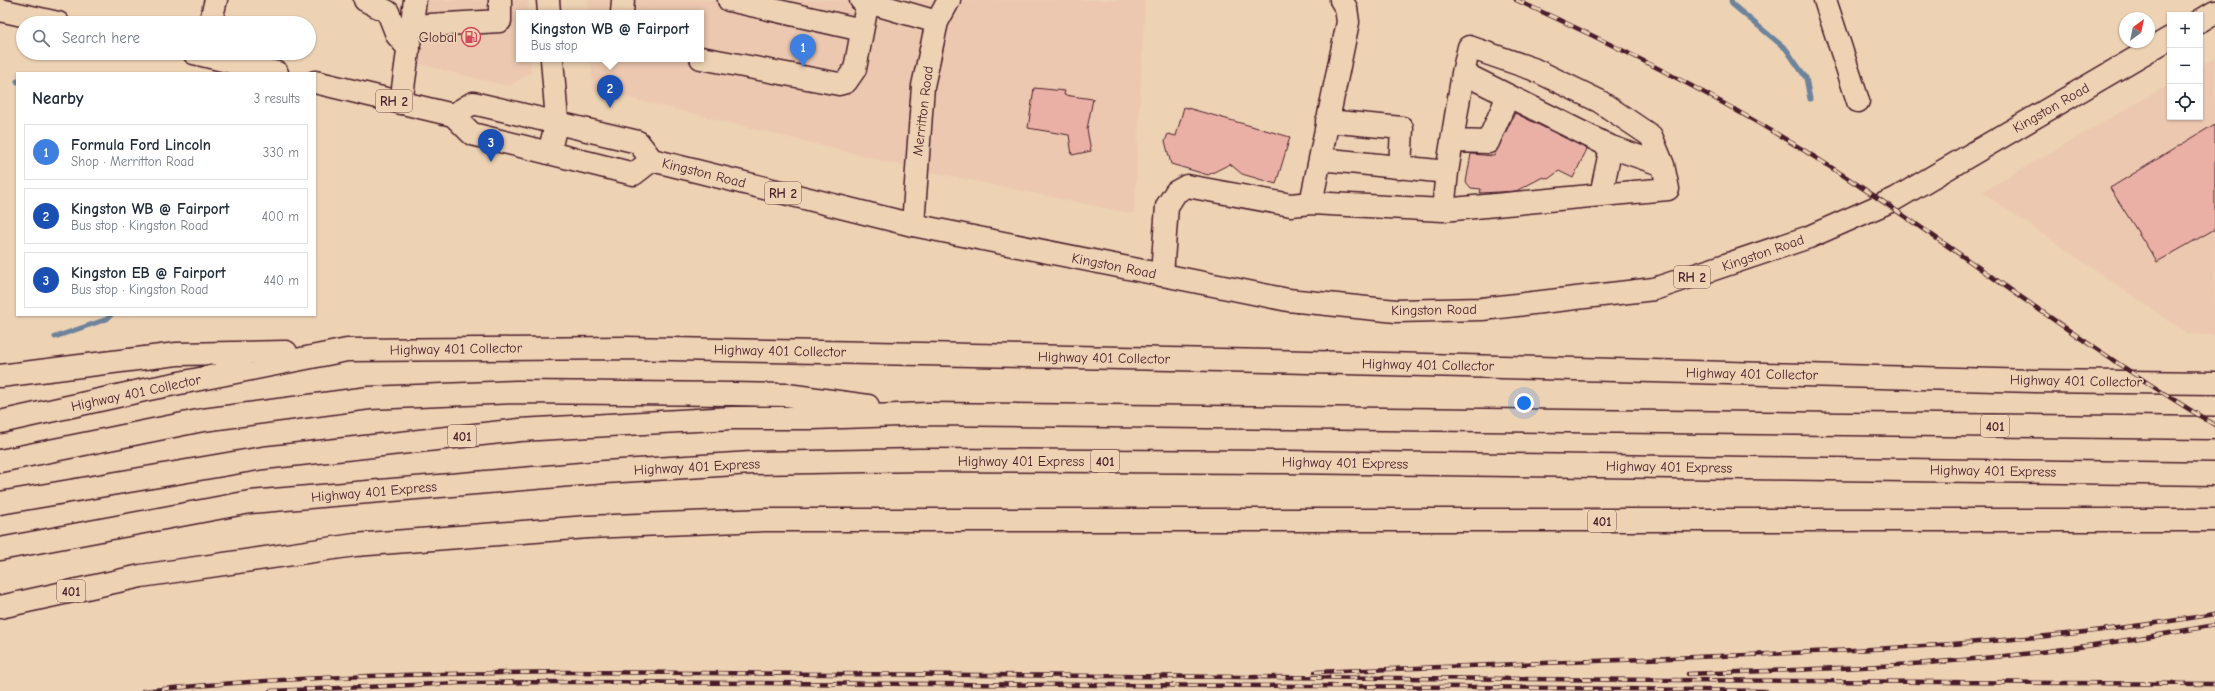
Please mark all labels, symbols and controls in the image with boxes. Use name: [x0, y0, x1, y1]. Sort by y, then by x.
popup: [516, 10, 704, 62]
north arrow: [2119, 12, 2155, 48]
map controls: [2167, 12, 2203, 120]
button: +: [2167, 12, 2203, 48]
search box: [16, 16, 316, 60]
text: Kingston WB @ Fairport: [531, 20, 689, 38]
fuel station icon: Global: [460, 26, 482, 48]
icon: search: [30, 27, 52, 49]
text: Search here: [62, 29, 140, 47]
place label: Global: [419, 29, 457, 46]
pin: 1: [790, 34, 816, 67]
text: Bus stop: [531, 38, 578, 53]
button: −: [2167, 48, 2203, 84]
street label: Merritton Road: [909, 65, 937, 157]
pin: 2: [597, 75, 623, 108]
street label: Kingston Road: [2010, 79, 2092, 137]
button: locate: [2167, 84, 2203, 120]
text: Nearby: [32, 89, 83, 108]
road number: RH 2: [376, 90, 412, 112]
text: 3 results: [254, 91, 300, 106]
pin: 3: [478, 129, 504, 162]
text: Formula Ford Lincoln: [71, 136, 211, 154]
text: 1: [43, 145, 49, 160]
text: 330 m: [263, 145, 299, 160]
text: Shop · Merritton Road: [71, 154, 194, 169]
street label: Kingston Road: [660, 154, 748, 192]
road number: RH 2: [765, 182, 801, 204]
text: Kingston WB @ Fairport: [71, 200, 229, 218]
text: 2: [43, 209, 49, 224]
text: 400 m: [262, 209, 299, 224]
text: Bus stop · Kingston Road: [71, 218, 209, 233]
street label: Kingston Road: [1720, 231, 1806, 275]
street label: Kingston Road: [1070, 249, 1158, 283]
text: Kingston EB @ Fairport: [71, 264, 226, 282]
road number: RH 2: [1674, 266, 1710, 288]
text: 3: [43, 273, 49, 288]
text: 440 m: [263, 273, 299, 288]
text: Bus stop · Kingston Road: [71, 282, 209, 297]
street label: Kingston Road: [1391, 301, 1477, 319]
street label: Highway 401 Collector: [390, 339, 523, 359]
street label: Highway 401 Collector: [714, 341, 847, 361]
street label: Highway 401 Collector: [1038, 348, 1171, 368]
street label: Highway 401 Collector: [1362, 355, 1495, 375]
street label: Highway 401 Collector: [1686, 364, 1819, 384]
street label: Highway 401 Collector: [69, 371, 203, 415]
street label: Highway 401 Collector: [2010, 371, 2143, 391]
your location: [1514, 393, 1534, 413]
road number: 401: [1981, 415, 2009, 437]
road number: 401: [448, 425, 476, 447]
road number: 401: [1091, 450, 1119, 472]
street label: Highway 401 Express: [958, 453, 1084, 470]
street label: Highway 401 Express: [1282, 453, 1409, 473]
street label: Highway 401 Express: [633, 455, 761, 479]
street label: Highway 401 Express: [1606, 457, 1733, 477]
street label: Highway 401 Express: [1930, 461, 2057, 481]
street label: Highway 401 Express: [310, 478, 438, 506]
road number: 401: [1588, 510, 1616, 532]
road number: 401: [57, 580, 85, 602]

